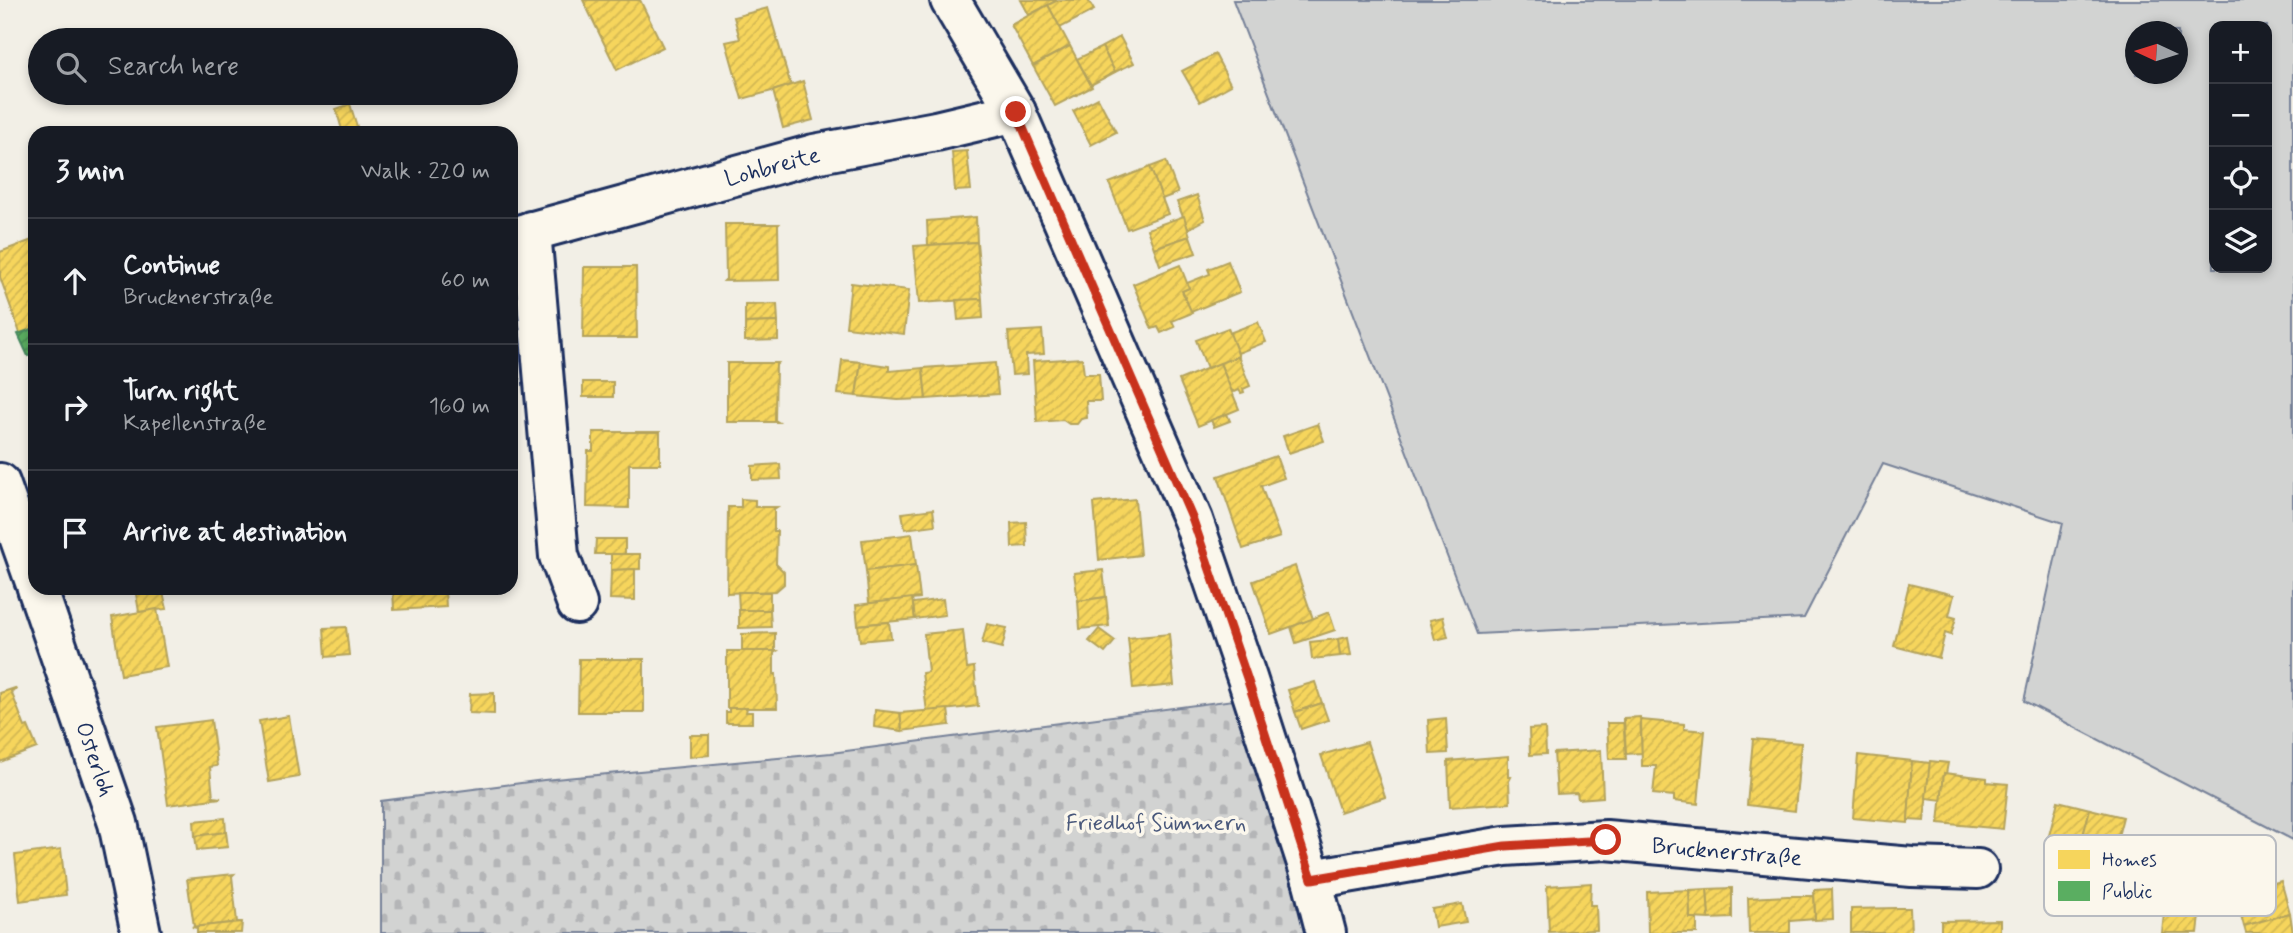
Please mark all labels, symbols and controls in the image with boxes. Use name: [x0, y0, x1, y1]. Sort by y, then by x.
north arrow: [2125, 21, 2188, 84]
map controls: [2209, 21, 2272, 273]
button: +: [2209, 21, 2272, 84]
search box: [28, 28, 518, 105]
icon: search: [52, 48, 90, 86]
text: Search here: [108, 50, 239, 84]
button: −: [2209, 84, 2272, 147]
route end: [1000, 96, 1031, 127]
street label: Lohbreite: [722, 141, 823, 195]
button: locate: [2209, 147, 2272, 210]
text: 3 min: [56, 152, 125, 191]
text: Walk · 220 m: [361, 157, 490, 187]
button: layers: [2209, 210, 2272, 273]
text: Continue: [123, 249, 220, 283]
icon: ahead: [56, 262, 94, 300]
text: 60 m: [441, 266, 490, 296]
text: Brucknerstraße: [123, 283, 274, 313]
text: Turn right: [123, 375, 239, 409]
icon: right: [56, 388, 94, 426]
text: 160 m: [429, 392, 490, 422]
text: Kapellenstraße: [123, 409, 267, 439]
icon: arrive: [56, 514, 94, 552]
text: Arrive at destination: [123, 516, 347, 550]
street label: Osterloh: [67, 718, 121, 801]
park label: Friedhof Sümmern: [1066, 809, 1246, 839]
route start: [1590, 824, 1621, 855]
street label: Brucknerstraße: [1651, 831, 1803, 874]
legend: [2044, 835, 2276, 916]
text: Homes: [2102, 848, 2157, 873]
text: Public: [2102, 880, 2153, 905]

